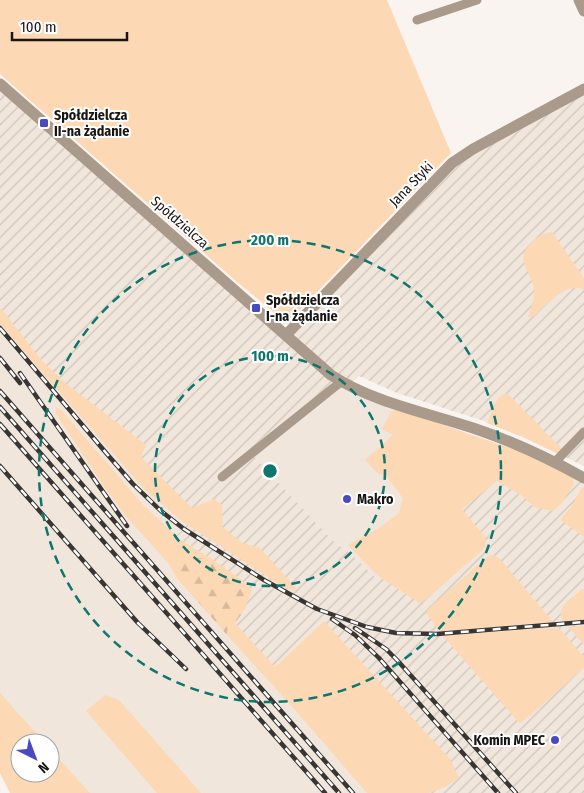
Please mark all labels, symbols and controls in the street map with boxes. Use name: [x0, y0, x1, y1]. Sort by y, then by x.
scale bar: [12, 10, 128, 42]
text: 100 m: [20, 18, 57, 36]
place label: Spółdzielcza II-na żądanie: [54, 107, 129, 140]
marker: Spółdzielcza II-na żądanie: [38, 117, 50, 129]
street label: Jana Styki: [386, 158, 437, 210]
street label: Spółdzielcza: [147, 193, 212, 252]
text: 200 m: [250, 231, 289, 249]
place label: Spółdzielcza I-na żądanie: [266, 292, 340, 325]
marker: Spółdzielcza I-na żądanie: [250, 302, 262, 314]
text: 100 m: [251, 347, 289, 365]
centre of rings: [261, 462, 279, 480]
place label: Makro: [357, 491, 394, 508]
marker: Makro: [341, 493, 353, 505]
place label: Komin MPEC: [474, 732, 546, 749]
north arrow: [10, 733, 60, 783]
marker: Komin MPEC: [549, 734, 561, 746]
text: N: [35, 758, 52, 776]

